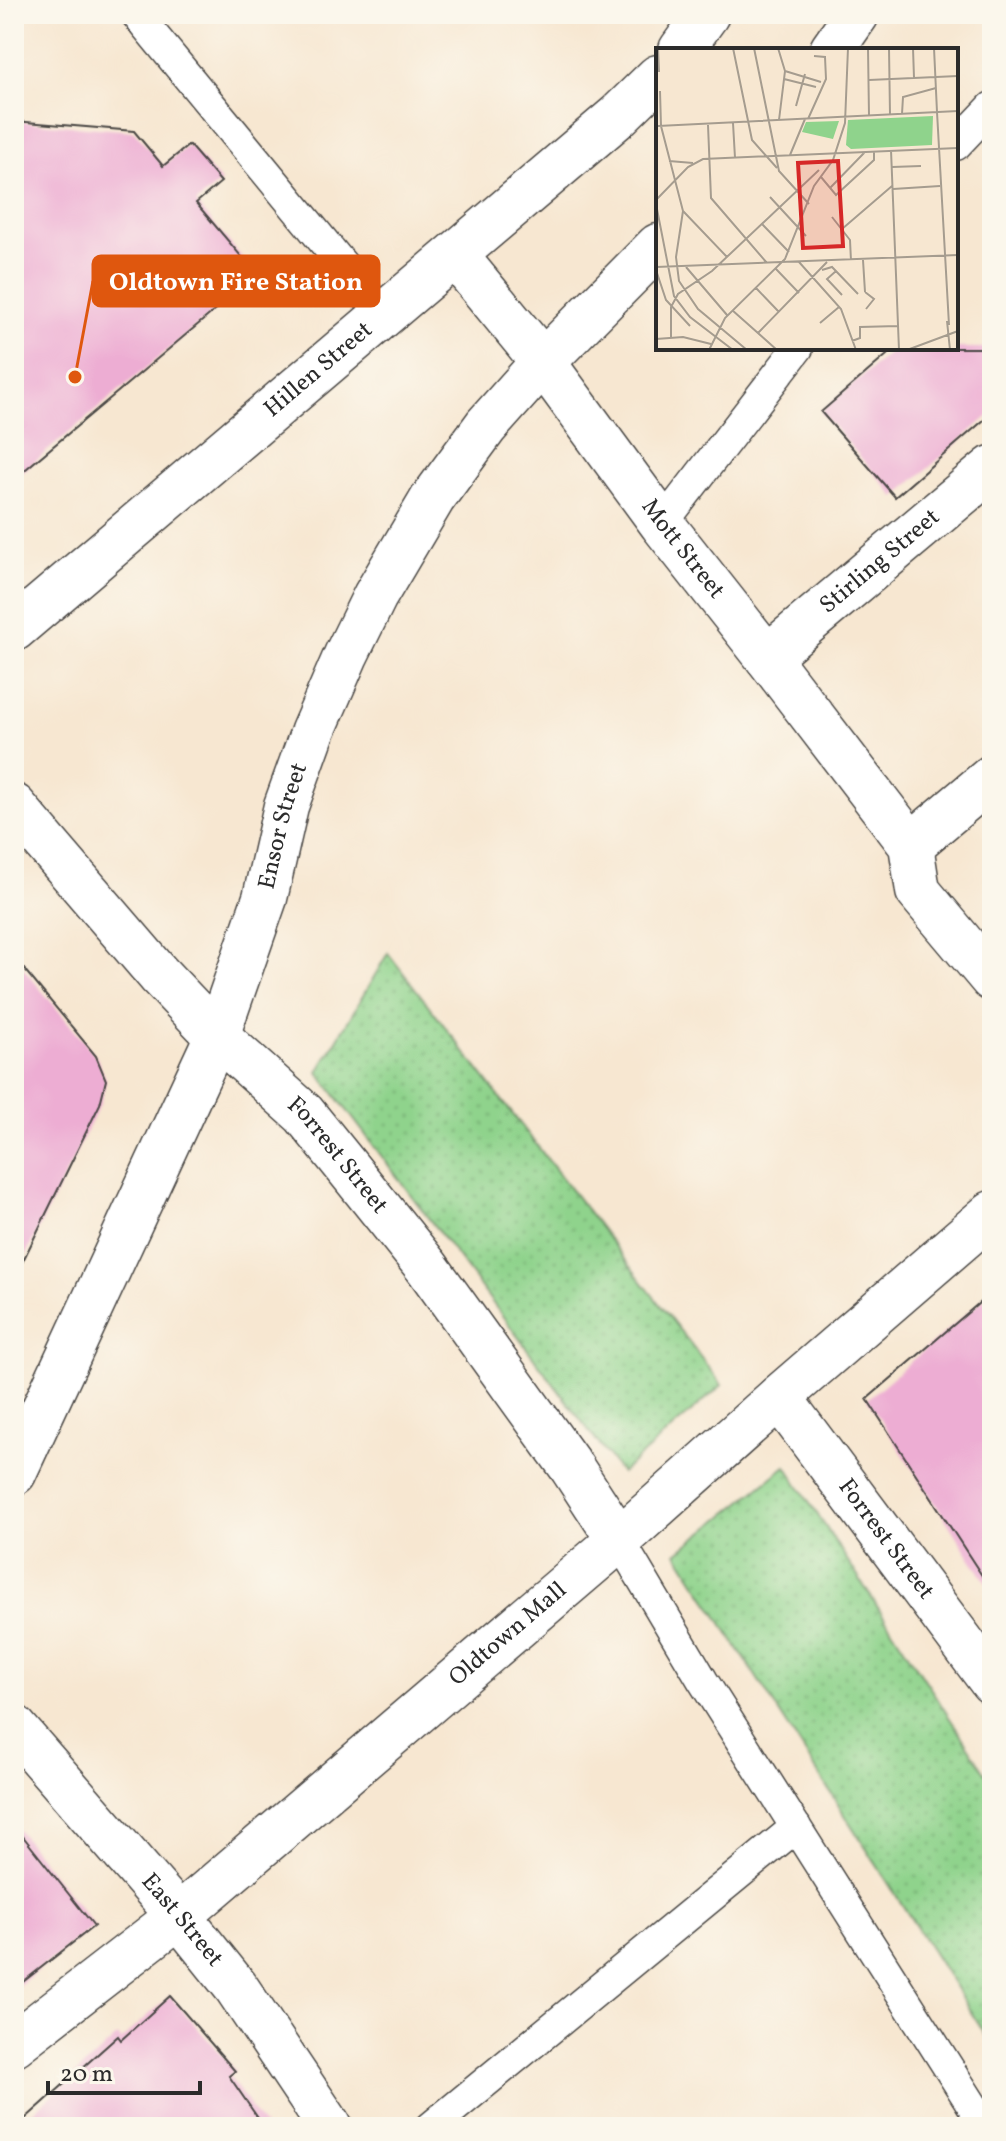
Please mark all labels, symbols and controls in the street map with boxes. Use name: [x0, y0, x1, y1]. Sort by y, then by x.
inset map: [656, 48, 958, 350]
callout: Oldtown Fire Station: [93, 256, 379, 306]
text: Oldtown Fire Station: [109, 265, 363, 301]
street label: Hillen Street: [257, 314, 381, 426]
street label: Mott Street: [632, 492, 732, 607]
street label: Stirling Street: [813, 501, 948, 622]
street label: Ensor Street: [250, 758, 317, 893]
street label: Forrest Street: [279, 1089, 395, 1222]
street label: Forrest Street: [829, 1472, 942, 1607]
street label: Oldtown Mall: [442, 1574, 575, 1695]
street label: East Street: [132, 1866, 231, 1975]
scale bar: [48, 2045, 200, 2095]
text: 20 m: [60, 2058, 113, 2092]

